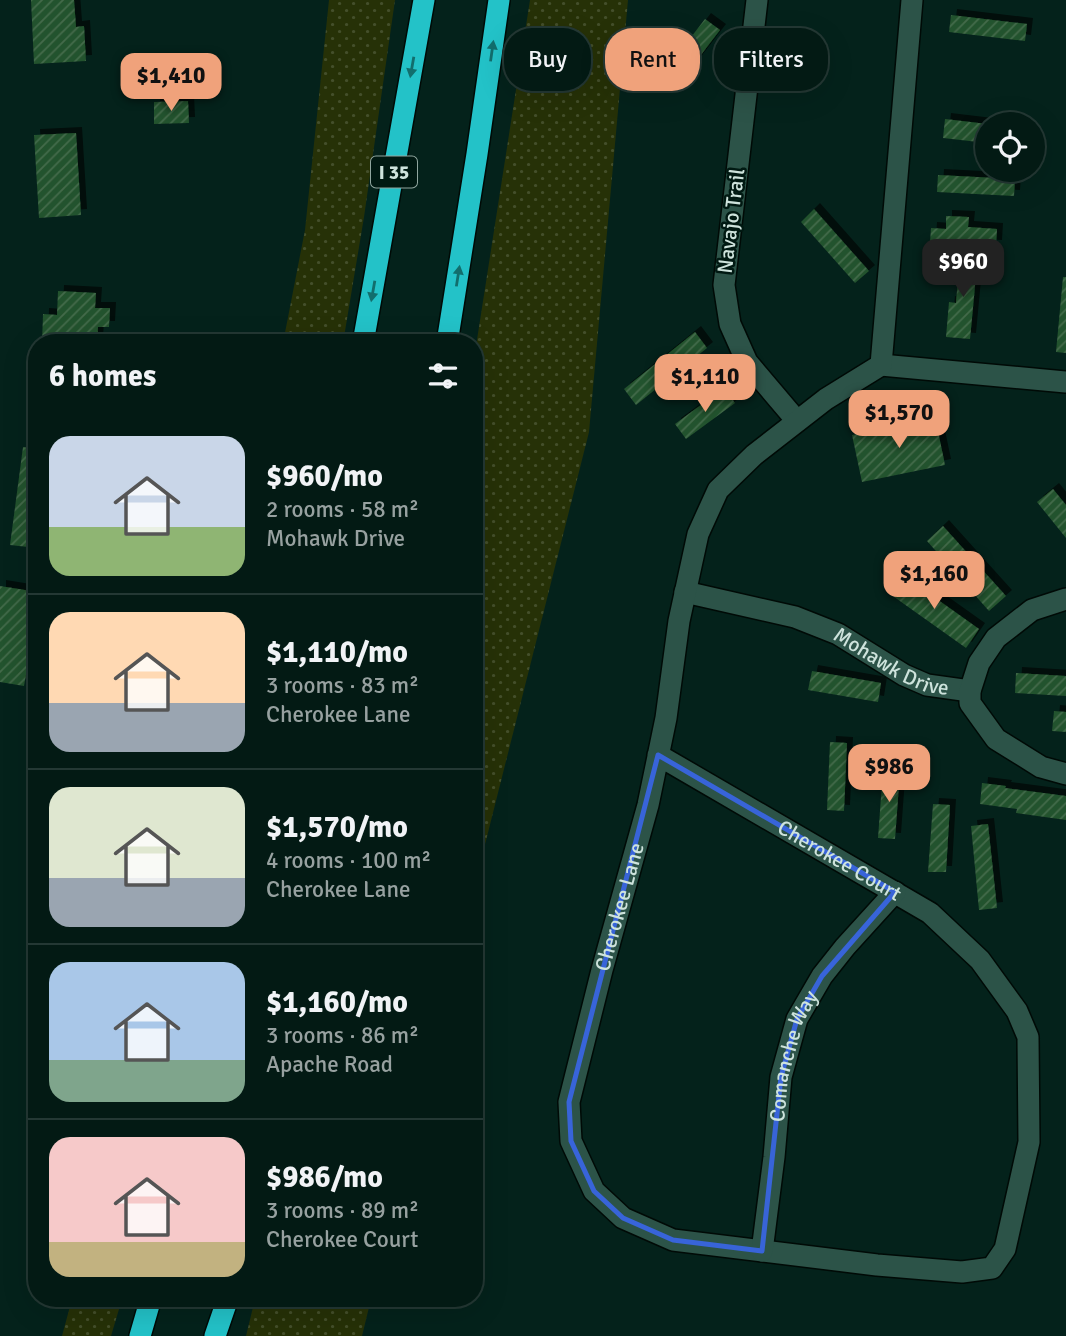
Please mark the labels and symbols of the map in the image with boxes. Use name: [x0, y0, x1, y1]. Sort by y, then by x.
one-way arrow: [487, 40, 498, 62]
pin: $1,410: [114, 54, 228, 113]
one-way arrow: [407, 56, 418, 78]
road number: I 35: [371, 156, 417, 188]
street label: Navajo Trail: [712, 167, 750, 275]
pin: $960: [922, 240, 1004, 299]
one-way arrow: [452, 265, 463, 287]
one-way arrow: [367, 280, 378, 302]
pin: $1,110: [648, 354, 762, 414]
pin: $1,570: [842, 391, 956, 450]
pin: $1,160: [877, 552, 991, 611]
street label: Mohawk Drive: [829, 622, 950, 701]
pin: $986: [848, 744, 930, 804]
street label: Cherokee Court: [773, 814, 906, 907]
street label: Cherokee Lane: [589, 840, 650, 974]
street label: Comanche Way: [764, 986, 824, 1123]

